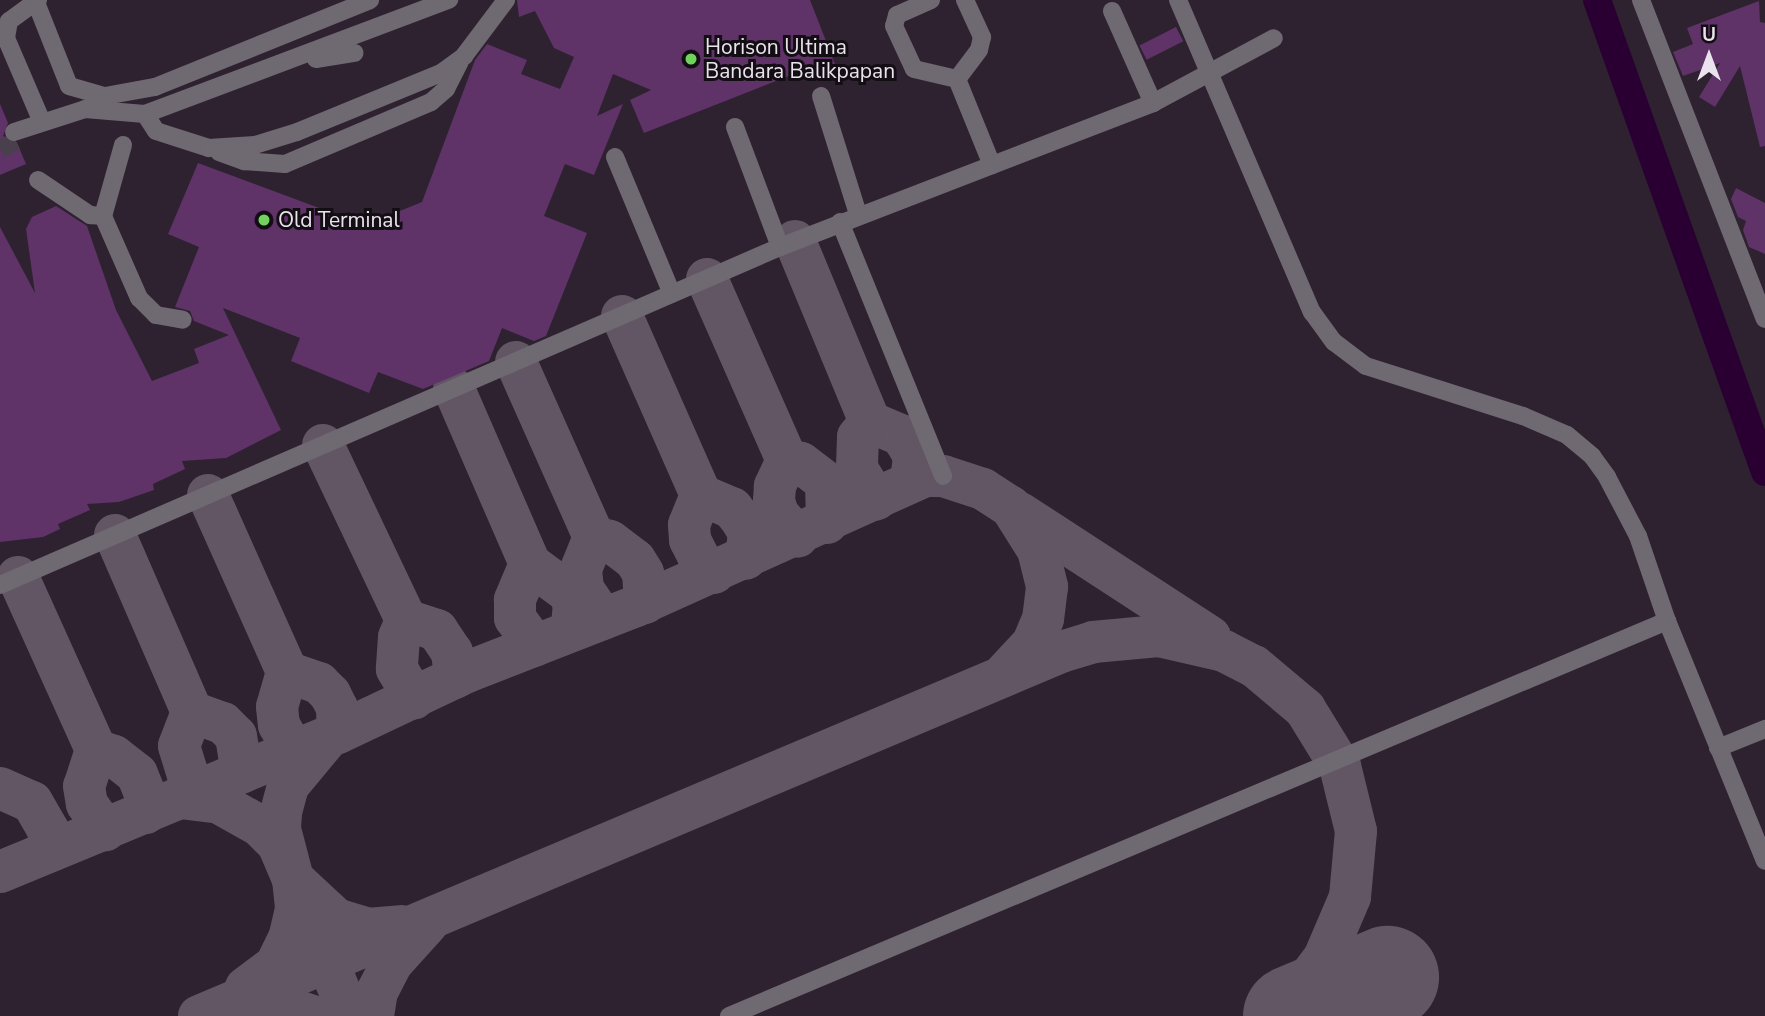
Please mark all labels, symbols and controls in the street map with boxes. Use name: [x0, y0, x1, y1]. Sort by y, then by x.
north arrow: [1674, 21, 1744, 91]
text: U: [1702, 22, 1716, 48]
place label: Horison Ultima Bandara Balikpapan: [705, 34, 895, 84]
marker: Horison Ultima Bandara Balikpapan: [683, 51, 699, 67]
place label: Old Terminal: [278, 207, 400, 233]
marker: Old Terminal: [256, 212, 272, 228]

